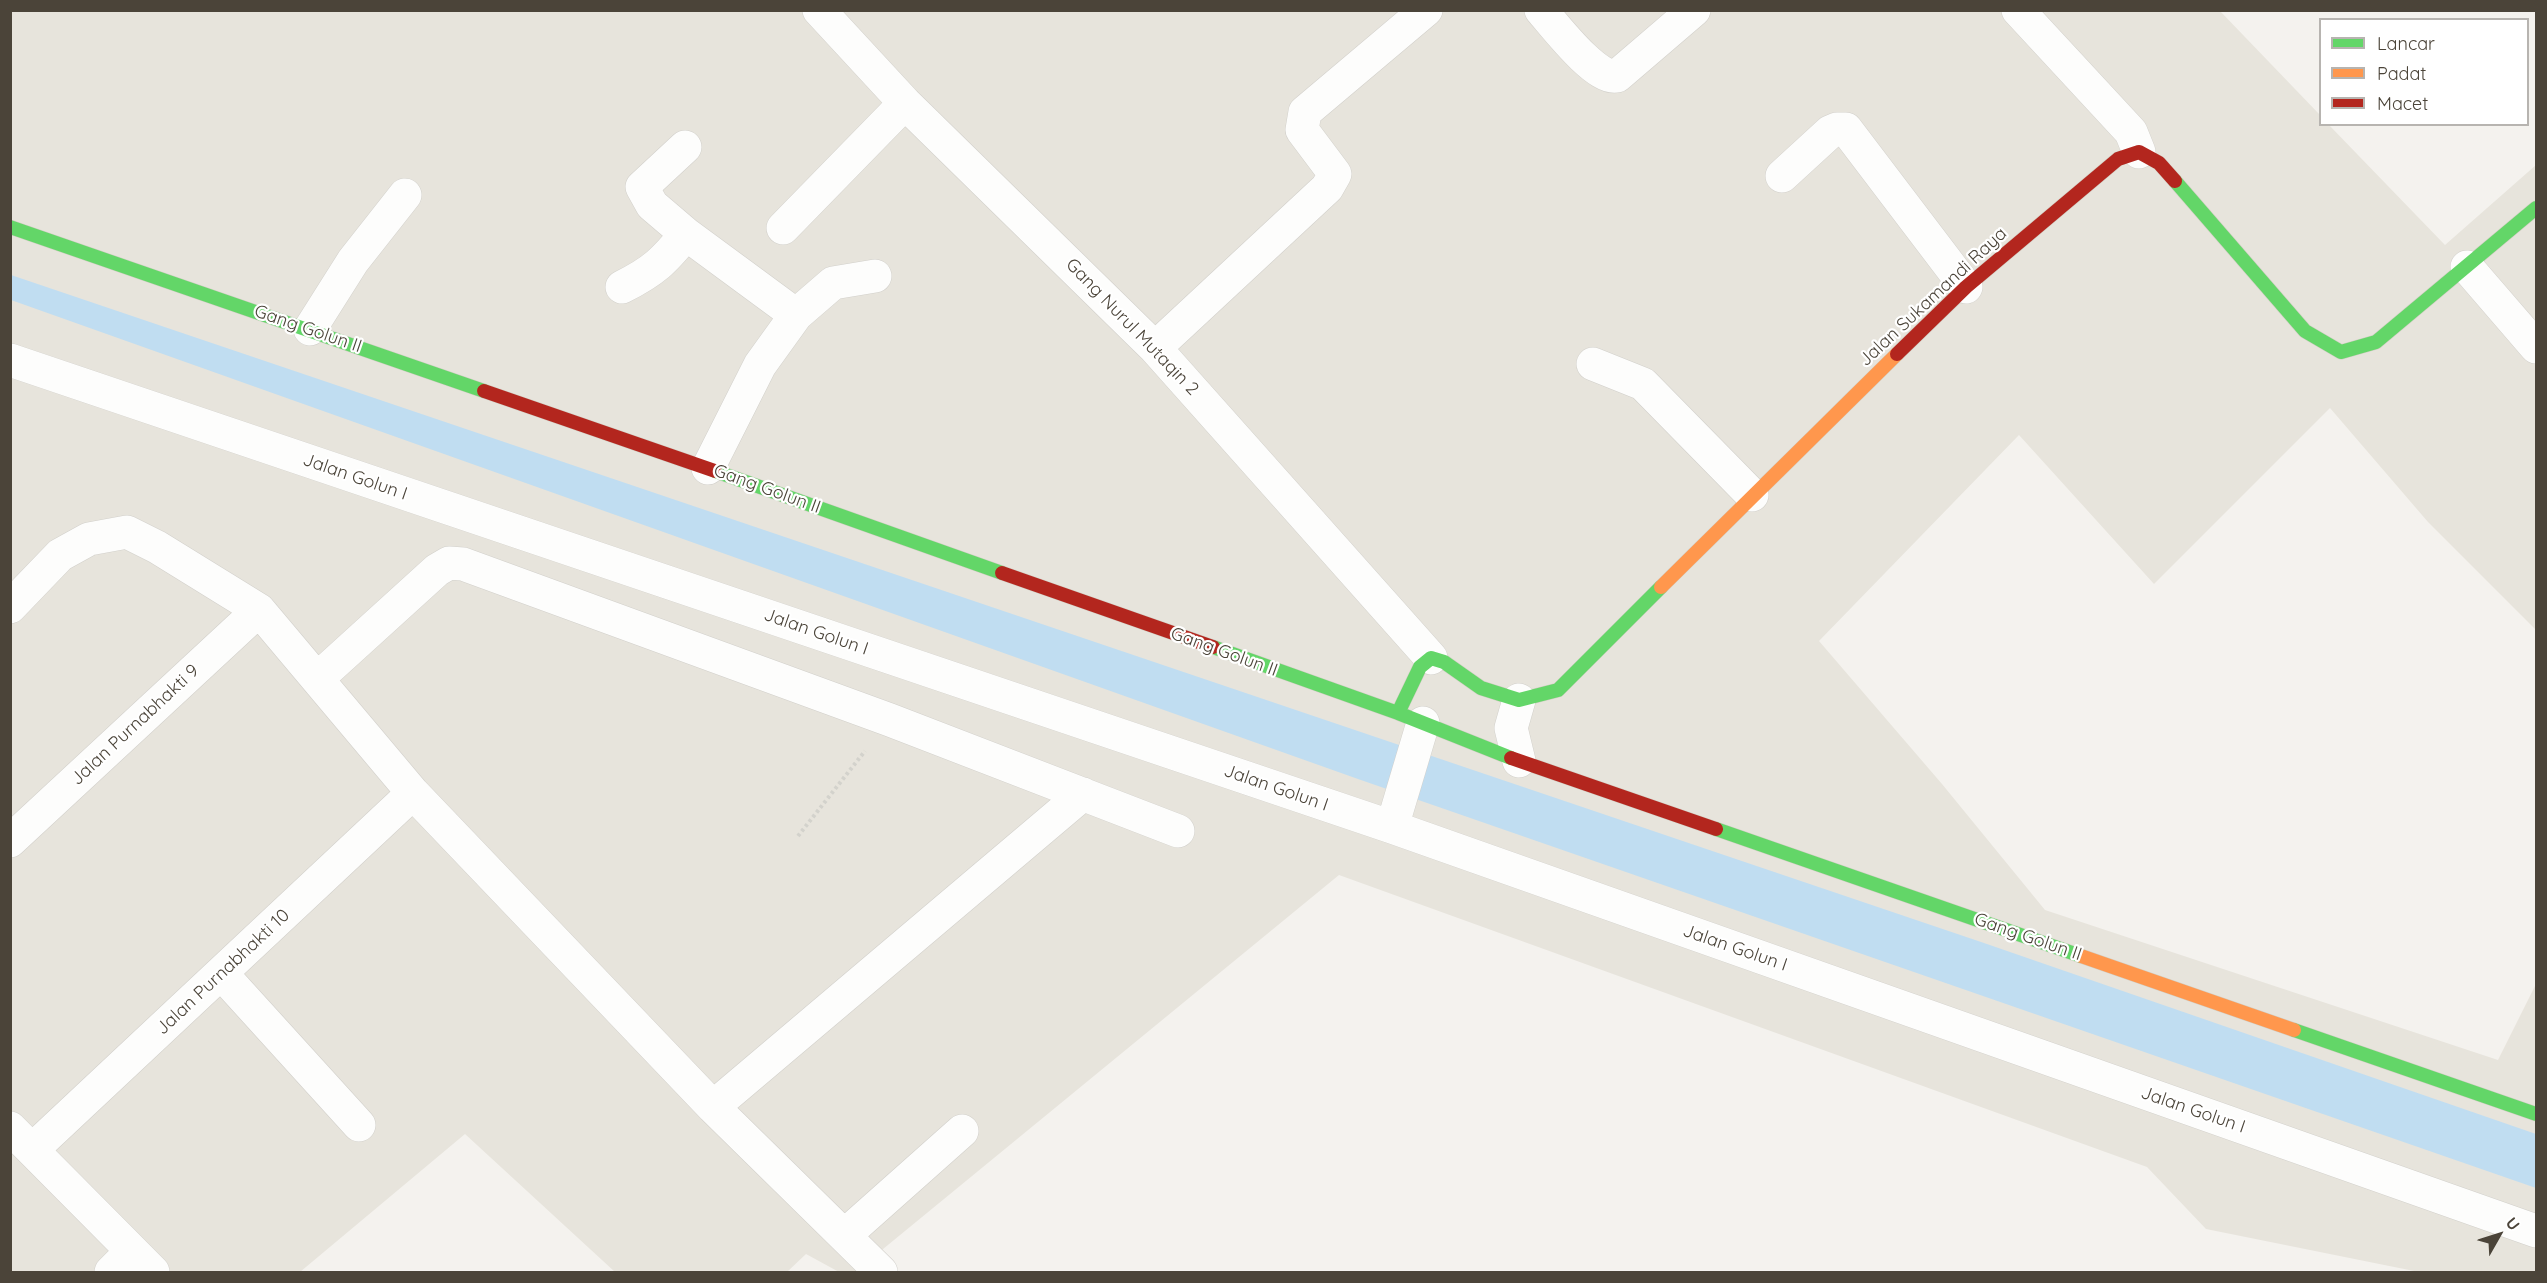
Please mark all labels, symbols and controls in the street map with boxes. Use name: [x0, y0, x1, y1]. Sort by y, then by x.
legend: [2319, 18, 2529, 126]
text: Lancar: [2377, 32, 2435, 55]
text: Padat: [2377, 62, 2426, 85]
text: Macet: [2377, 92, 2428, 115]
street label: Jalan Sukamandi Raya: [1855, 223, 2011, 371]
street label: Gang Nurul Mutaqin 2: [1061, 254, 1203, 400]
street label: Gang Golun II: [251, 301, 365, 357]
street label: Jalan Golun I: [300, 449, 410, 505]
street label: Gang Golun II: [711, 460, 823, 518]
street label: Jalan Golun I: [761, 604, 871, 660]
street label: Gang Golun II: [1168, 623, 1280, 681]
street label: Jalan Purnabhakti 9: [66, 660, 204, 790]
street label: Jalan Golun I: [1221, 760, 1331, 816]
street label: Jalan Purnabhakti 10: [152, 905, 294, 1039]
street label: Gang Golun II: [1971, 909, 2085, 965]
street label: Jalan Golun I: [1680, 920, 1790, 976]
street label: Jalan Golun I: [2138, 1082, 2248, 1138]
north arrow: [2469, 1205, 2529, 1265]
text: U: [2502, 1213, 2524, 1234]

